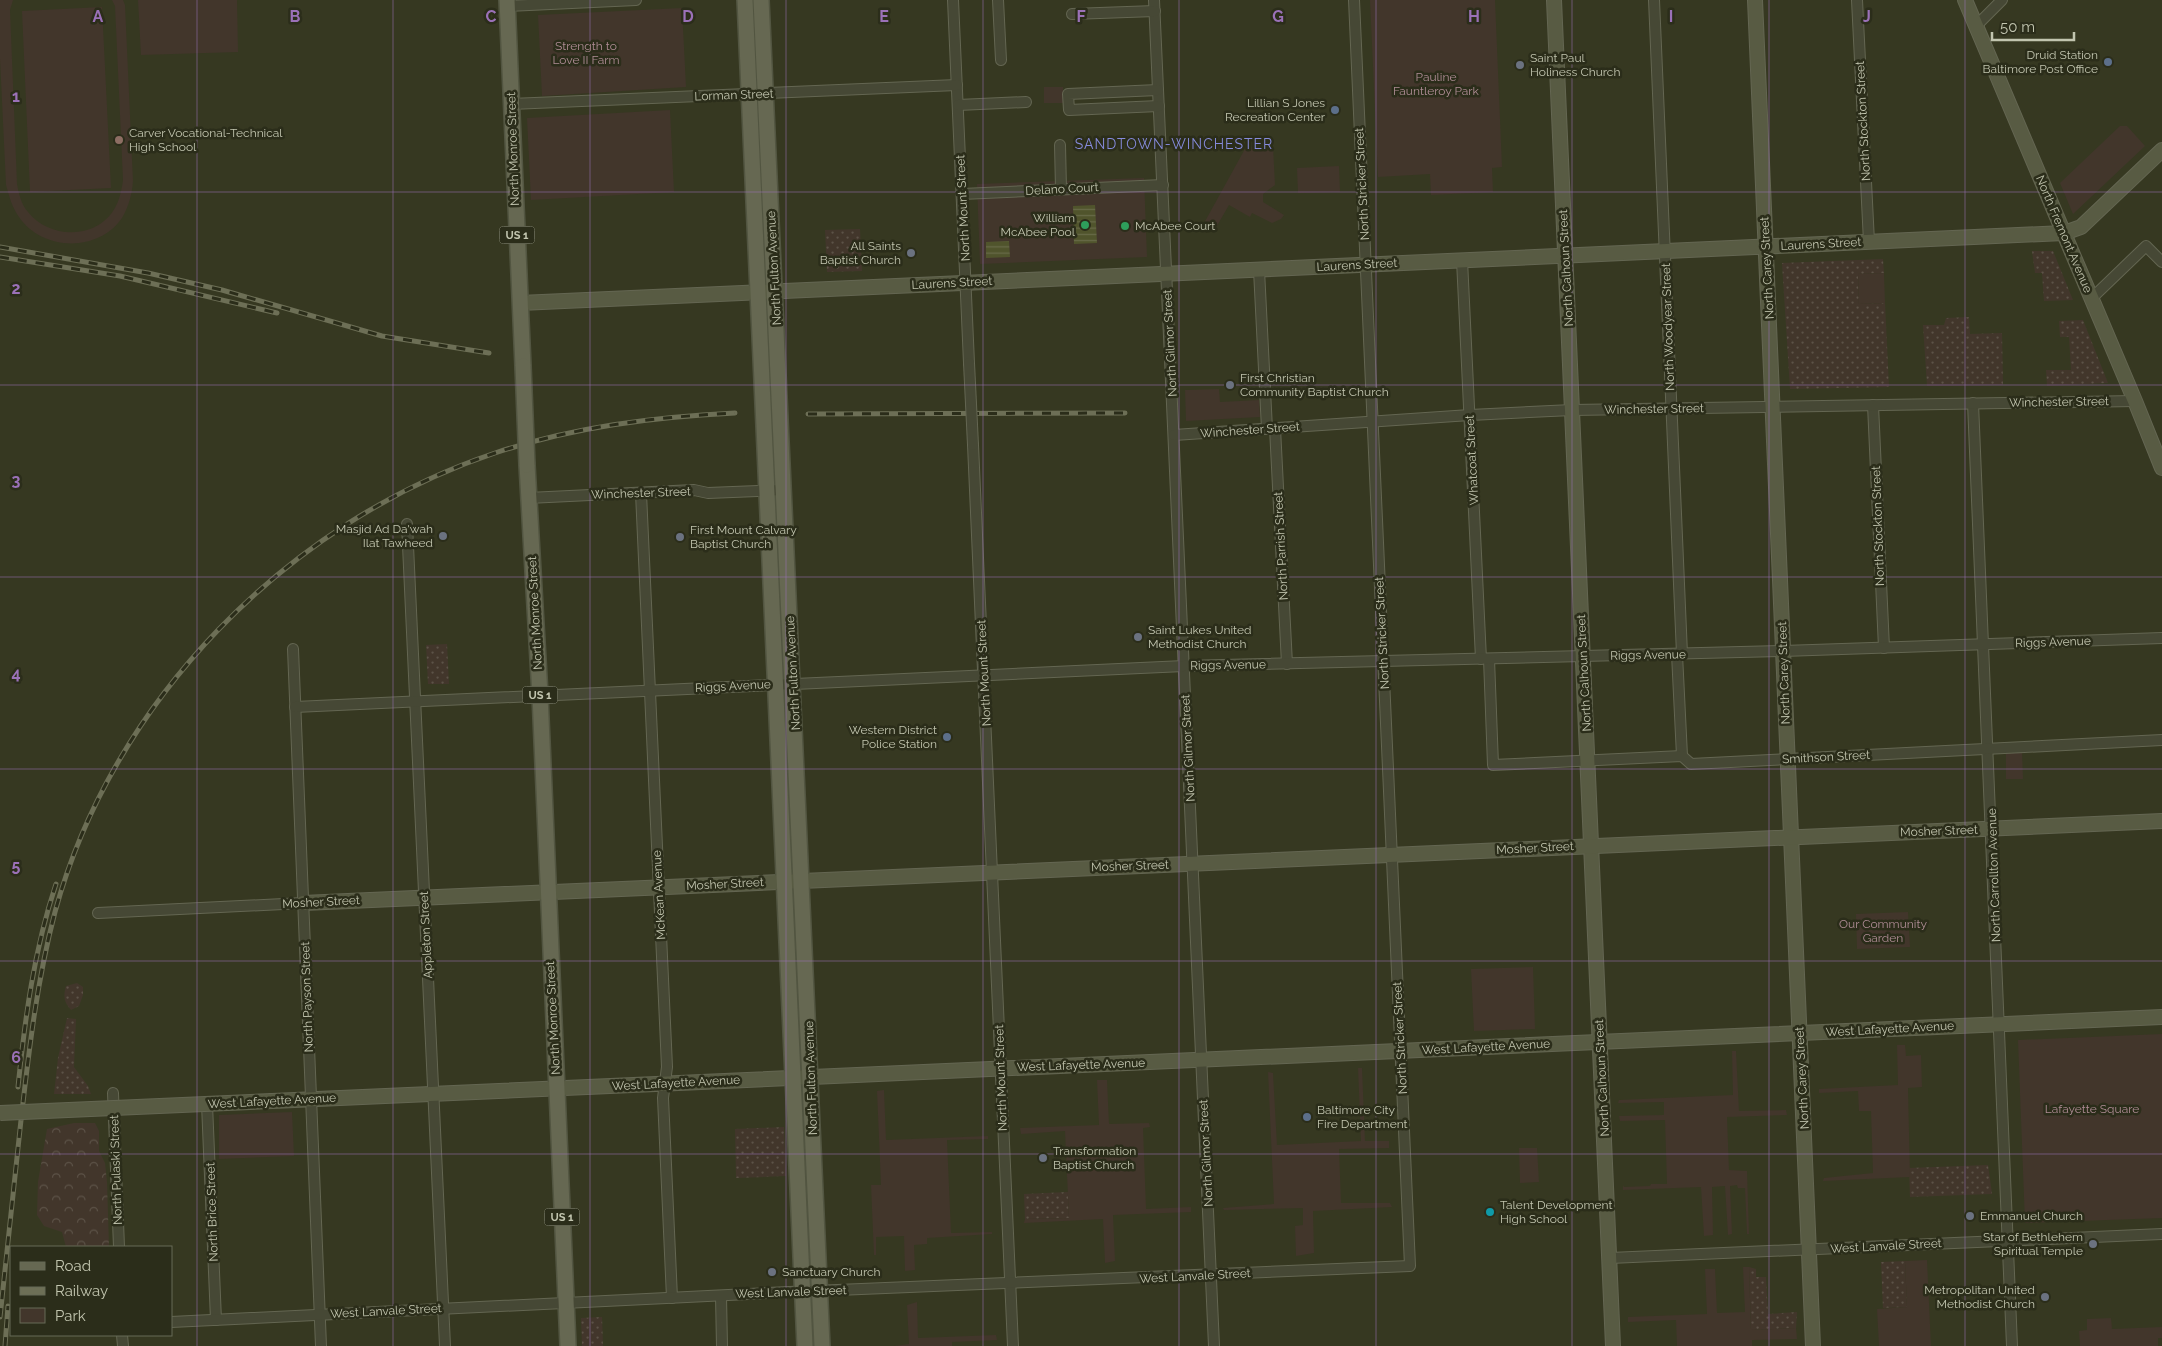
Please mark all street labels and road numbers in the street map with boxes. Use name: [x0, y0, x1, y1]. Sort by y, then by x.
street label: North Stockton Street: [1853, 61, 1873, 181]
street label: Lorman Street: [694, 87, 774, 103]
street label: North Monroe Street: [504, 92, 522, 206]
street label: North Stricker Street: [1352, 127, 1372, 241]
street label: North Mount Street: [953, 154, 973, 262]
street label: North Fremont Avenue: [2033, 173, 2095, 295]
street label: Delano Court: [1025, 180, 1099, 198]
street label: North Calhoun Street: [1556, 209, 1576, 327]
street label: North Fulton Avenue: [764, 210, 784, 326]
street label: North Carey Street: [1757, 216, 1777, 320]
road number: US 1: [500, 226, 534, 244]
street label: Laurens Street: [1780, 235, 1862, 253]
street label: Laurens Street: [1316, 256, 1398, 274]
street label: North Woodyear Street: [1659, 263, 1677, 391]
street label: Laurens Street: [911, 274, 993, 292]
street label: North Gilmor Street: [1160, 289, 1180, 397]
street label: Winchester Street: [2009, 394, 2109, 410]
street label: Winchester Street: [1604, 401, 1704, 417]
street label: Whatcoat Street: [1463, 414, 1481, 506]
street label: Winchester Street: [1200, 420, 1300, 440]
street label: North Stockton Street: [1869, 466, 1887, 586]
street label: Winchester Street: [591, 484, 691, 502]
street label: North Parrish Street: [1271, 491, 1291, 601]
street label: North Monroe Street: [525, 556, 545, 670]
street label: North Stricker Street: [1372, 576, 1392, 690]
street label: North Calhoun Street: [1574, 614, 1594, 732]
street label: North Fulton Avenue: [783, 615, 803, 731]
street label: North Mount Street: [974, 619, 994, 727]
street label: North Carey Street: [1775, 621, 1793, 725]
street label: Riggs Avenue: [2015, 634, 2091, 650]
street label: Riggs Avenue: [1610, 647, 1686, 663]
street label: Riggs Avenue: [1190, 657, 1266, 673]
street label: Riggs Avenue: [695, 677, 771, 695]
road number: US 1: [522, 686, 558, 704]
street label: North Gilmor Street: [1178, 694, 1198, 802]
street label: Smithson Street: [1782, 748, 1870, 766]
street label: North Carrollton Avenue: [1985, 808, 2003, 942]
street label: Mosher Street: [1900, 823, 1978, 839]
street label: Mosher Street: [1496, 839, 1574, 857]
street label: McKean Avenue: [650, 850, 668, 940]
street label: Mosher Street: [1091, 858, 1169, 874]
street label: Mosher Street: [686, 875, 764, 893]
street label: Appleton Street: [417, 891, 435, 979]
street label: Mosher Street: [282, 893, 360, 911]
street label: North Payson Street: [298, 941, 316, 1053]
street label: North Monroe Street: [543, 961, 563, 1075]
street label: North Stricker Street: [1390, 981, 1410, 1095]
street label: North Calhoun Street: [1592, 1019, 1612, 1137]
street label: West Lafayette Avenue: [1825, 1019, 1955, 1039]
street label: North Fulton Avenue: [802, 1021, 820, 1135]
street label: North Mount Street: [992, 1024, 1010, 1132]
street label: North Carey Street: [1792, 1026, 1812, 1130]
street label: West Lafayette Avenue: [1421, 1037, 1551, 1057]
street label: West Lafayette Avenue: [1017, 1056, 1145, 1074]
street label: West Lafayette Avenue: [611, 1073, 741, 1093]
street label: West Lafayette Avenue: [207, 1091, 337, 1111]
street label: North Gilmor Street: [1196, 1099, 1216, 1207]
street label: North Pulaski Street: [107, 1115, 125, 1225]
street label: North Brice Street: [203, 1162, 221, 1262]
road number: US 1: [544, 1208, 580, 1226]
street label: West Lanvale Street: [1830, 1236, 1942, 1256]
street label: West Lanvale Street: [1139, 1266, 1251, 1286]
street label: West Lanvale Street: [735, 1283, 847, 1301]
street label: West Lanvale Street: [330, 1301, 442, 1321]

